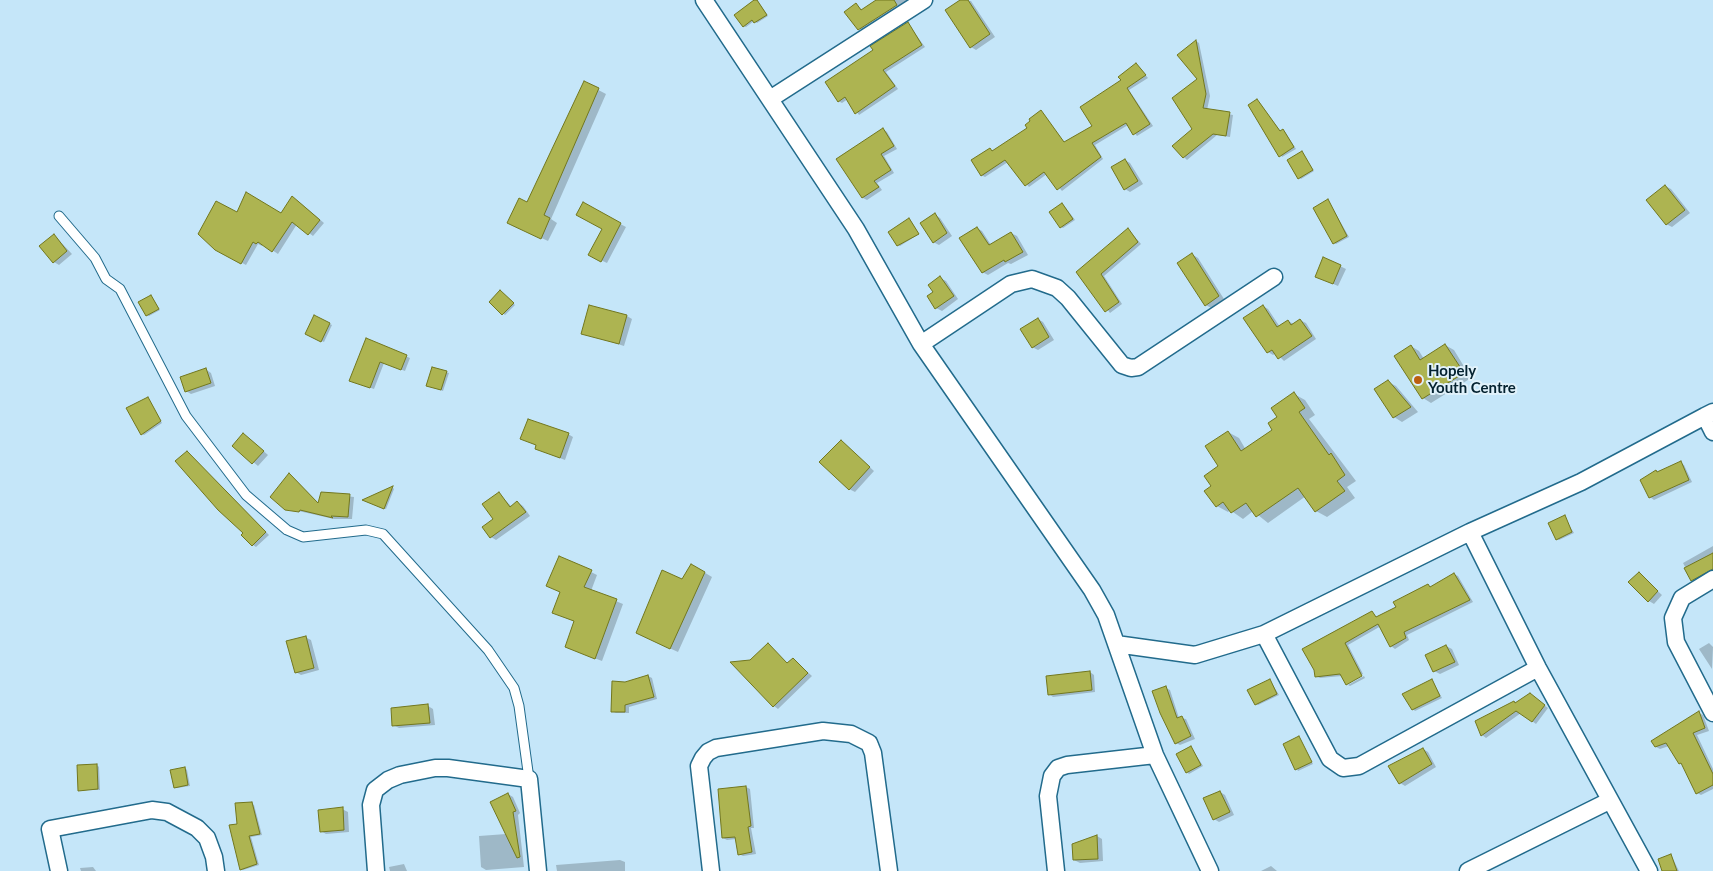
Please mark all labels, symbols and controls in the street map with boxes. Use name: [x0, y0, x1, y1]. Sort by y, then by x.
place label: Hopely Youth Centre: [1428, 362, 1516, 397]
marker: Hopely Youth Centre: [1412, 374, 1424, 386]

